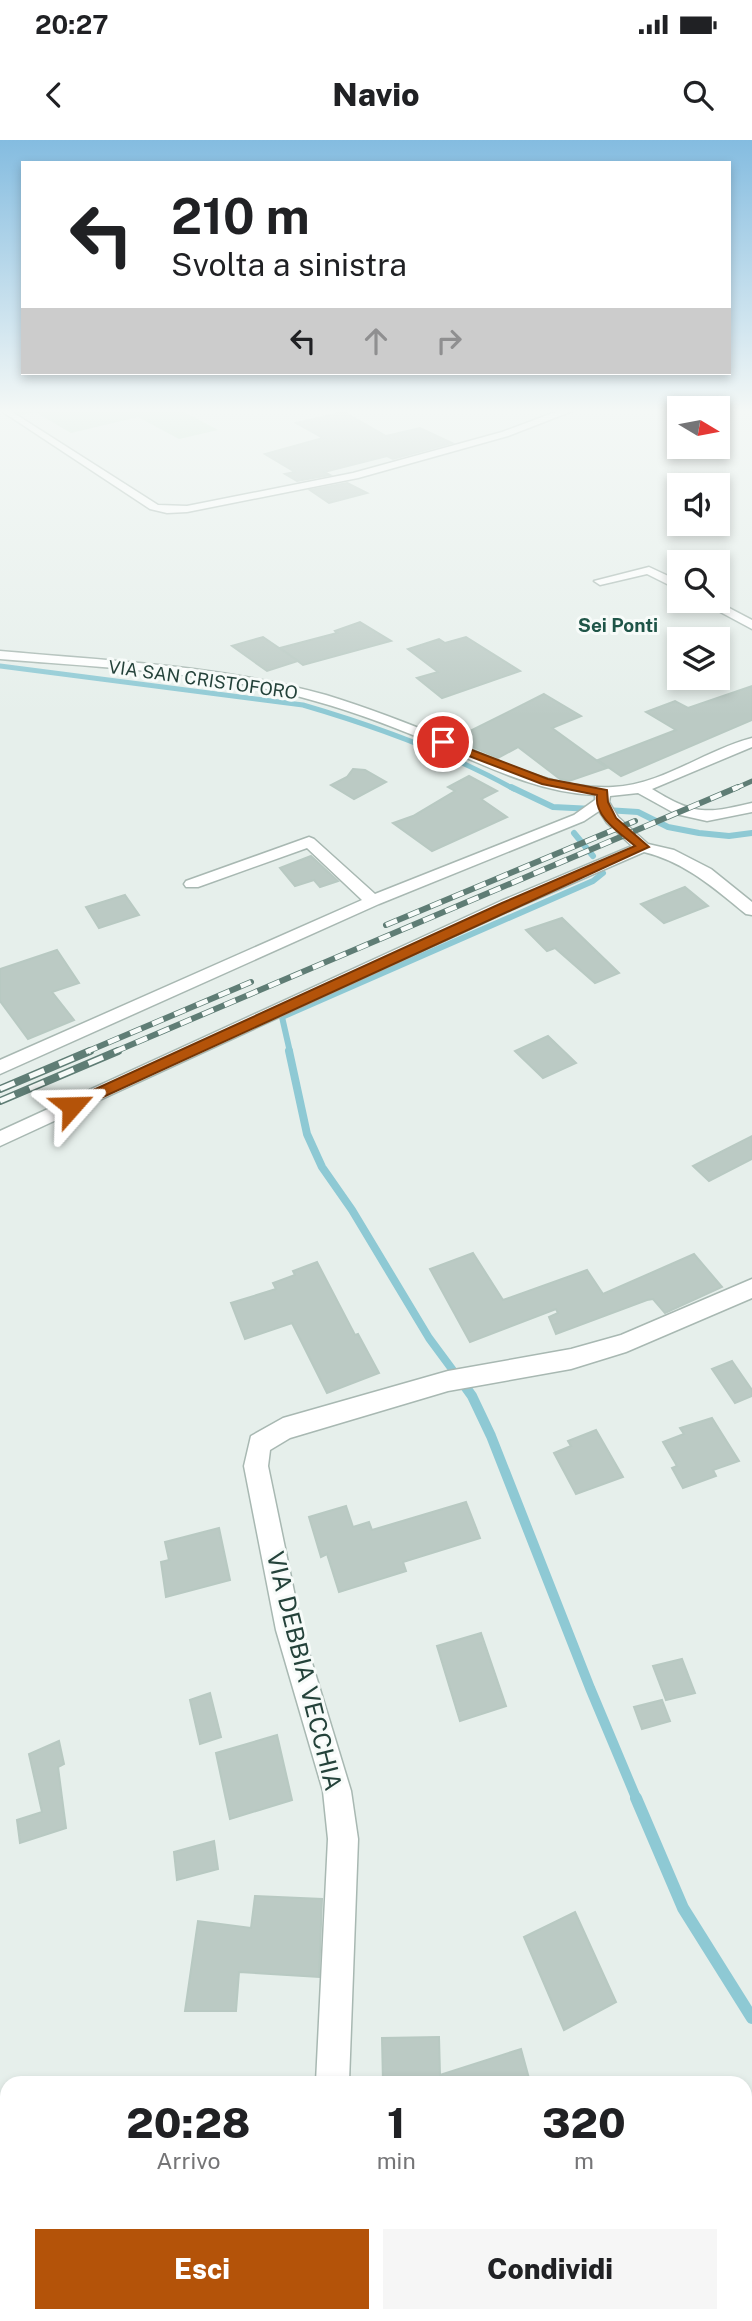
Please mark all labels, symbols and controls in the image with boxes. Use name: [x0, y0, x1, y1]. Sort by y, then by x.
text: 20:27: [35, 9, 109, 40]
icon: back: [35, 76, 73, 114]
text: Navio: [332, 76, 420, 113]
icon: search: [679, 76, 717, 114]
text: 210 m: [171, 187, 310, 245]
icon: left: [56, 189, 147, 280]
text: Svolta a sinistra: [171, 246, 407, 283]
icon: left: [284, 322, 322, 360]
icon: ahead: [357, 322, 395, 360]
icon: right: [430, 322, 468, 360]
north arrow: [667, 396, 730, 458]
map controls: [667, 396, 730, 690]
button: sound: [667, 473, 730, 536]
button: search: [667, 550, 730, 613]
district label: Sei Ponti: [578, 614, 658, 636]
button: layers: [667, 627, 730, 690]
street label: VIA SAN CRISTOFORO: [107, 656, 299, 703]
pin: [413, 712, 473, 772]
icon: arrive: [424, 723, 462, 761]
position arrow: [35, 1069, 109, 1143]
street label: VIA DEBBIA VECCHIA: [262, 1548, 348, 1793]
text: 20:28: [126, 2098, 250, 2147]
text: 1: [387, 2098, 405, 2147]
text: 320: [542, 2098, 626, 2147]
text: Arrivo: [156, 2147, 221, 2174]
text: min: [377, 2147, 416, 2174]
text: m: [574, 2147, 594, 2174]
button: Esci: [35, 2229, 369, 2309]
button: Condividi: [383, 2229, 717, 2309]

